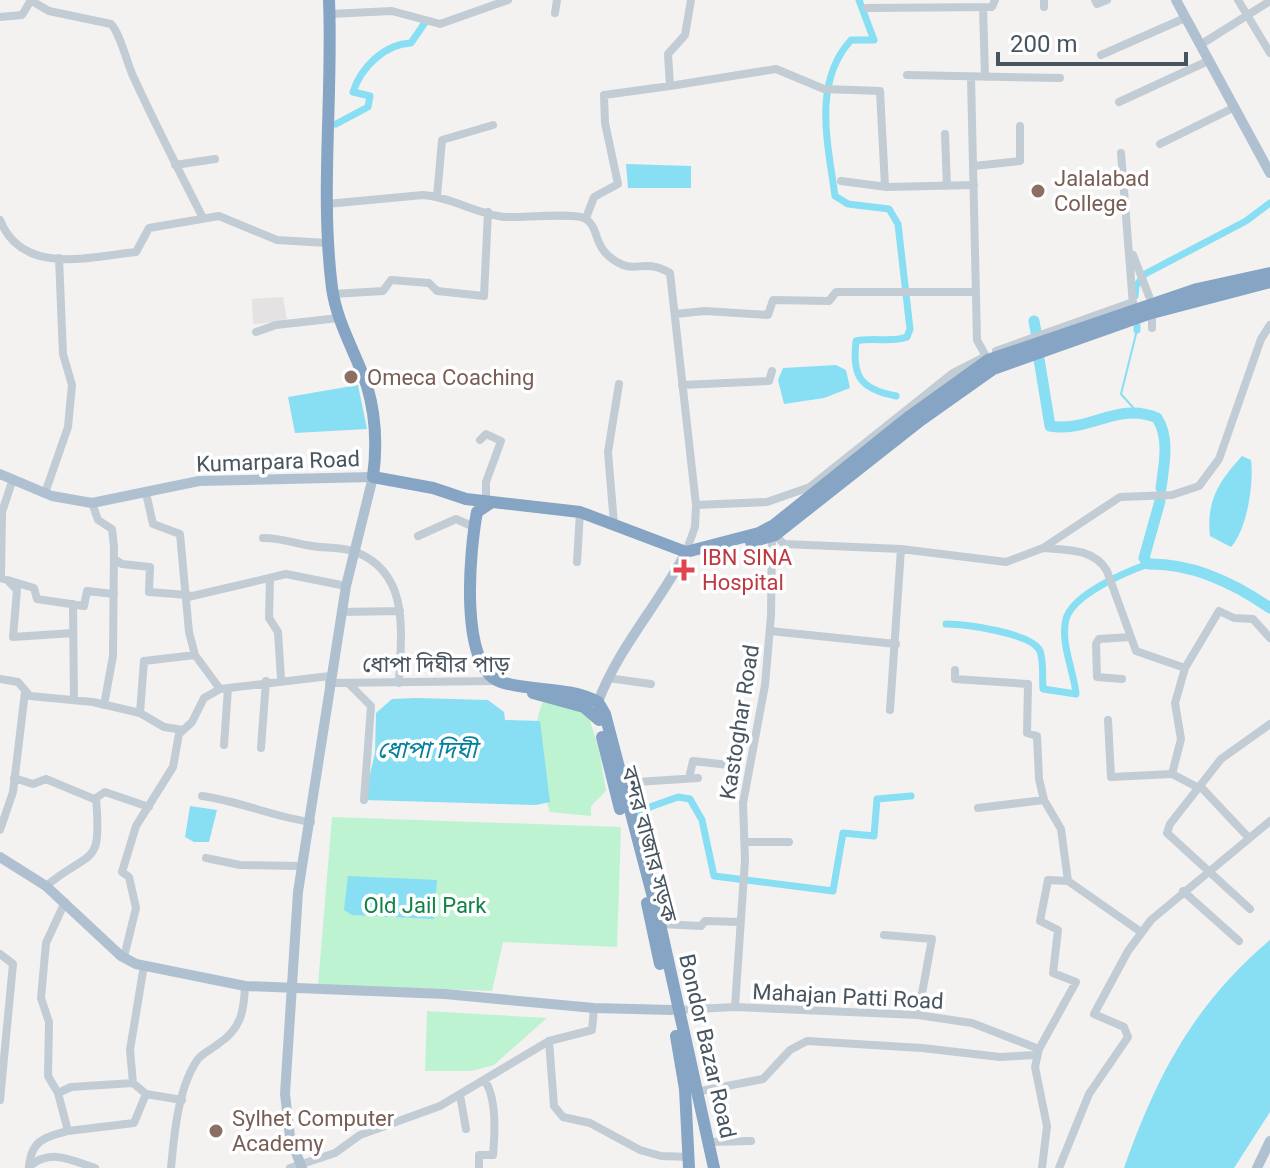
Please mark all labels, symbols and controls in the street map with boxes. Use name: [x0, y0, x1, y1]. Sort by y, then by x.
scale bar: [998, 16, 1186, 66]
text: 200 m: [1010, 30, 1077, 58]
place label: Jalalabad College: [1054, 166, 1149, 216]
marker: Jalalabad College: [1029, 182, 1047, 200]
place label: Omeca Coaching: [367, 365, 534, 390]
marker: Omeca Coaching: [342, 368, 360, 386]
street label: Kumarpara Road: [196, 446, 360, 477]
place label: IBN SINA Hospital: [702, 545, 793, 595]
marker: IBN SINA Hospital: [673, 559, 695, 581]
street label: Kastoghar Road: [715, 643, 764, 801]
street label: ধোপা দিঘীর পাড়: [362, 652, 510, 677]
water label: ধোপা দিঘী: [377, 736, 481, 764]
street label: বন্দর বাজার সড়ক: [616, 763, 682, 925]
park label: Old Jail Park: [364, 893, 487, 918]
street label: Bondor Bazar Road: [674, 952, 741, 1141]
street label: Mahajan Patti Road: [752, 979, 944, 1014]
place label: Sylhet Computer Academy: [232, 1106, 395, 1156]
marker: Sylhet Computer Academy: [207, 1122, 225, 1140]

